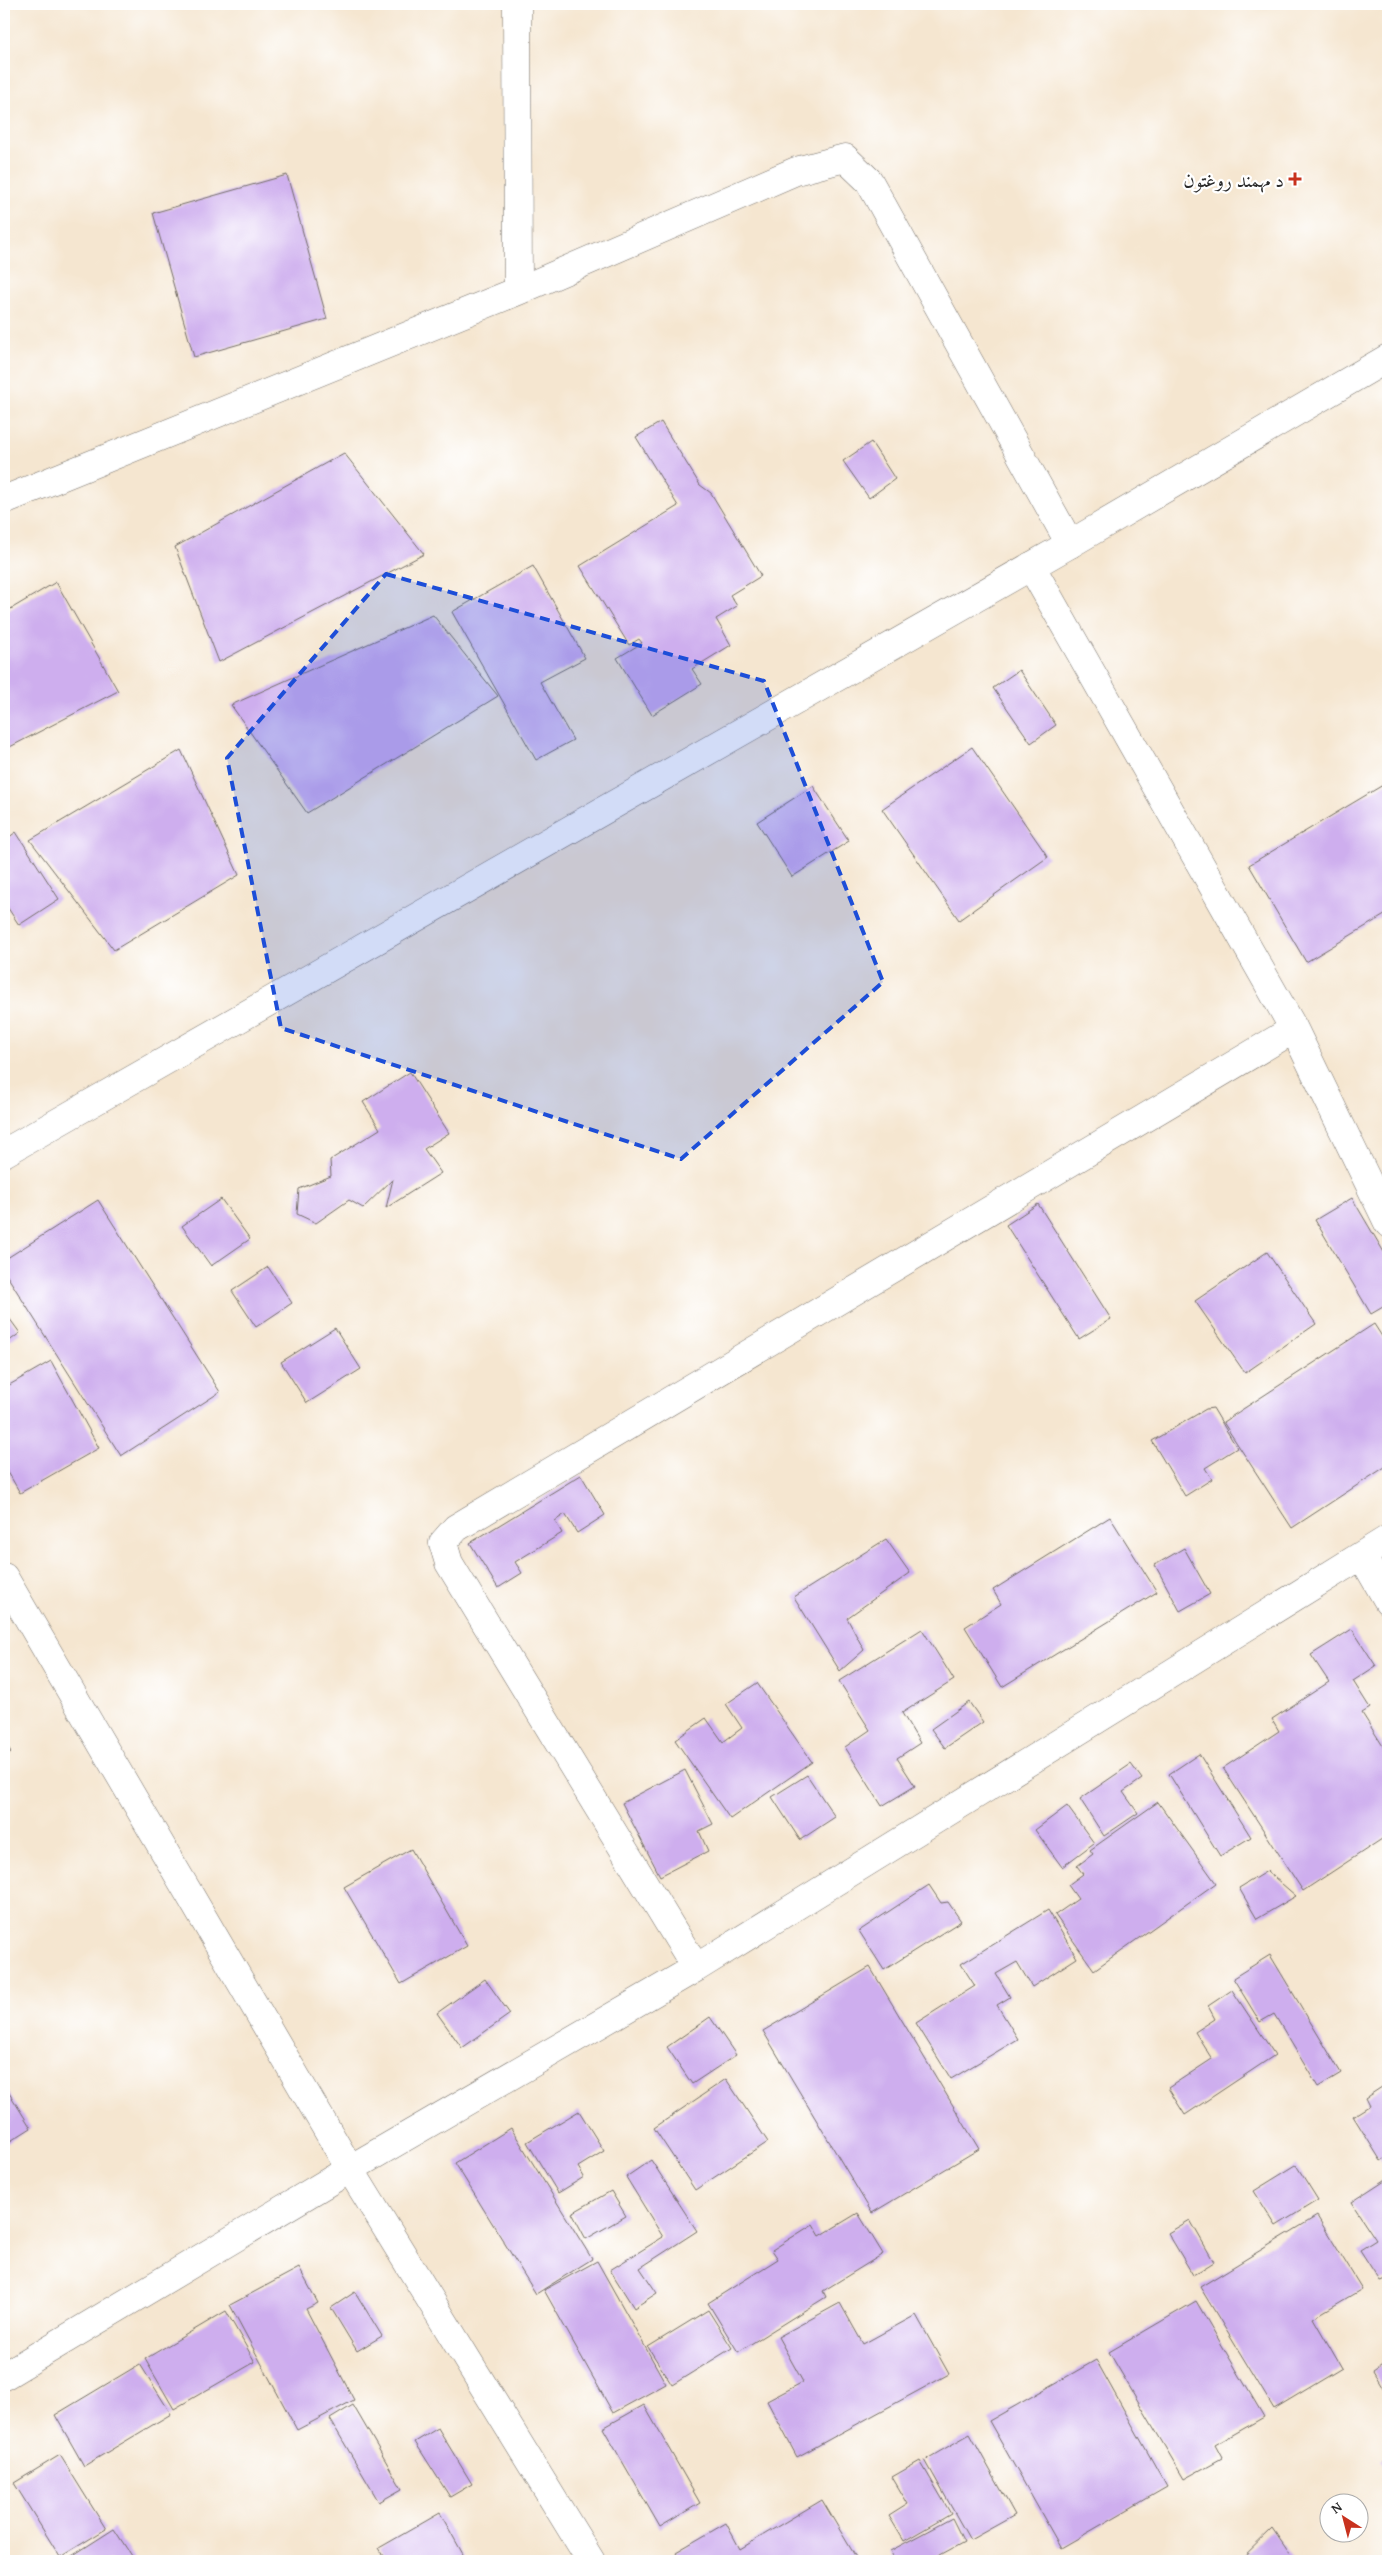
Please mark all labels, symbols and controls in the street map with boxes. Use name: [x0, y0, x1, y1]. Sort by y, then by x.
place label: د مهمند روغتون: [1183, 165, 1284, 194]
marker: د مهمند روغتون: [1288, 172, 1302, 186]
north arrow: [1320, 2492, 1370, 2542]
text: N: [1327, 2496, 1347, 2518]

